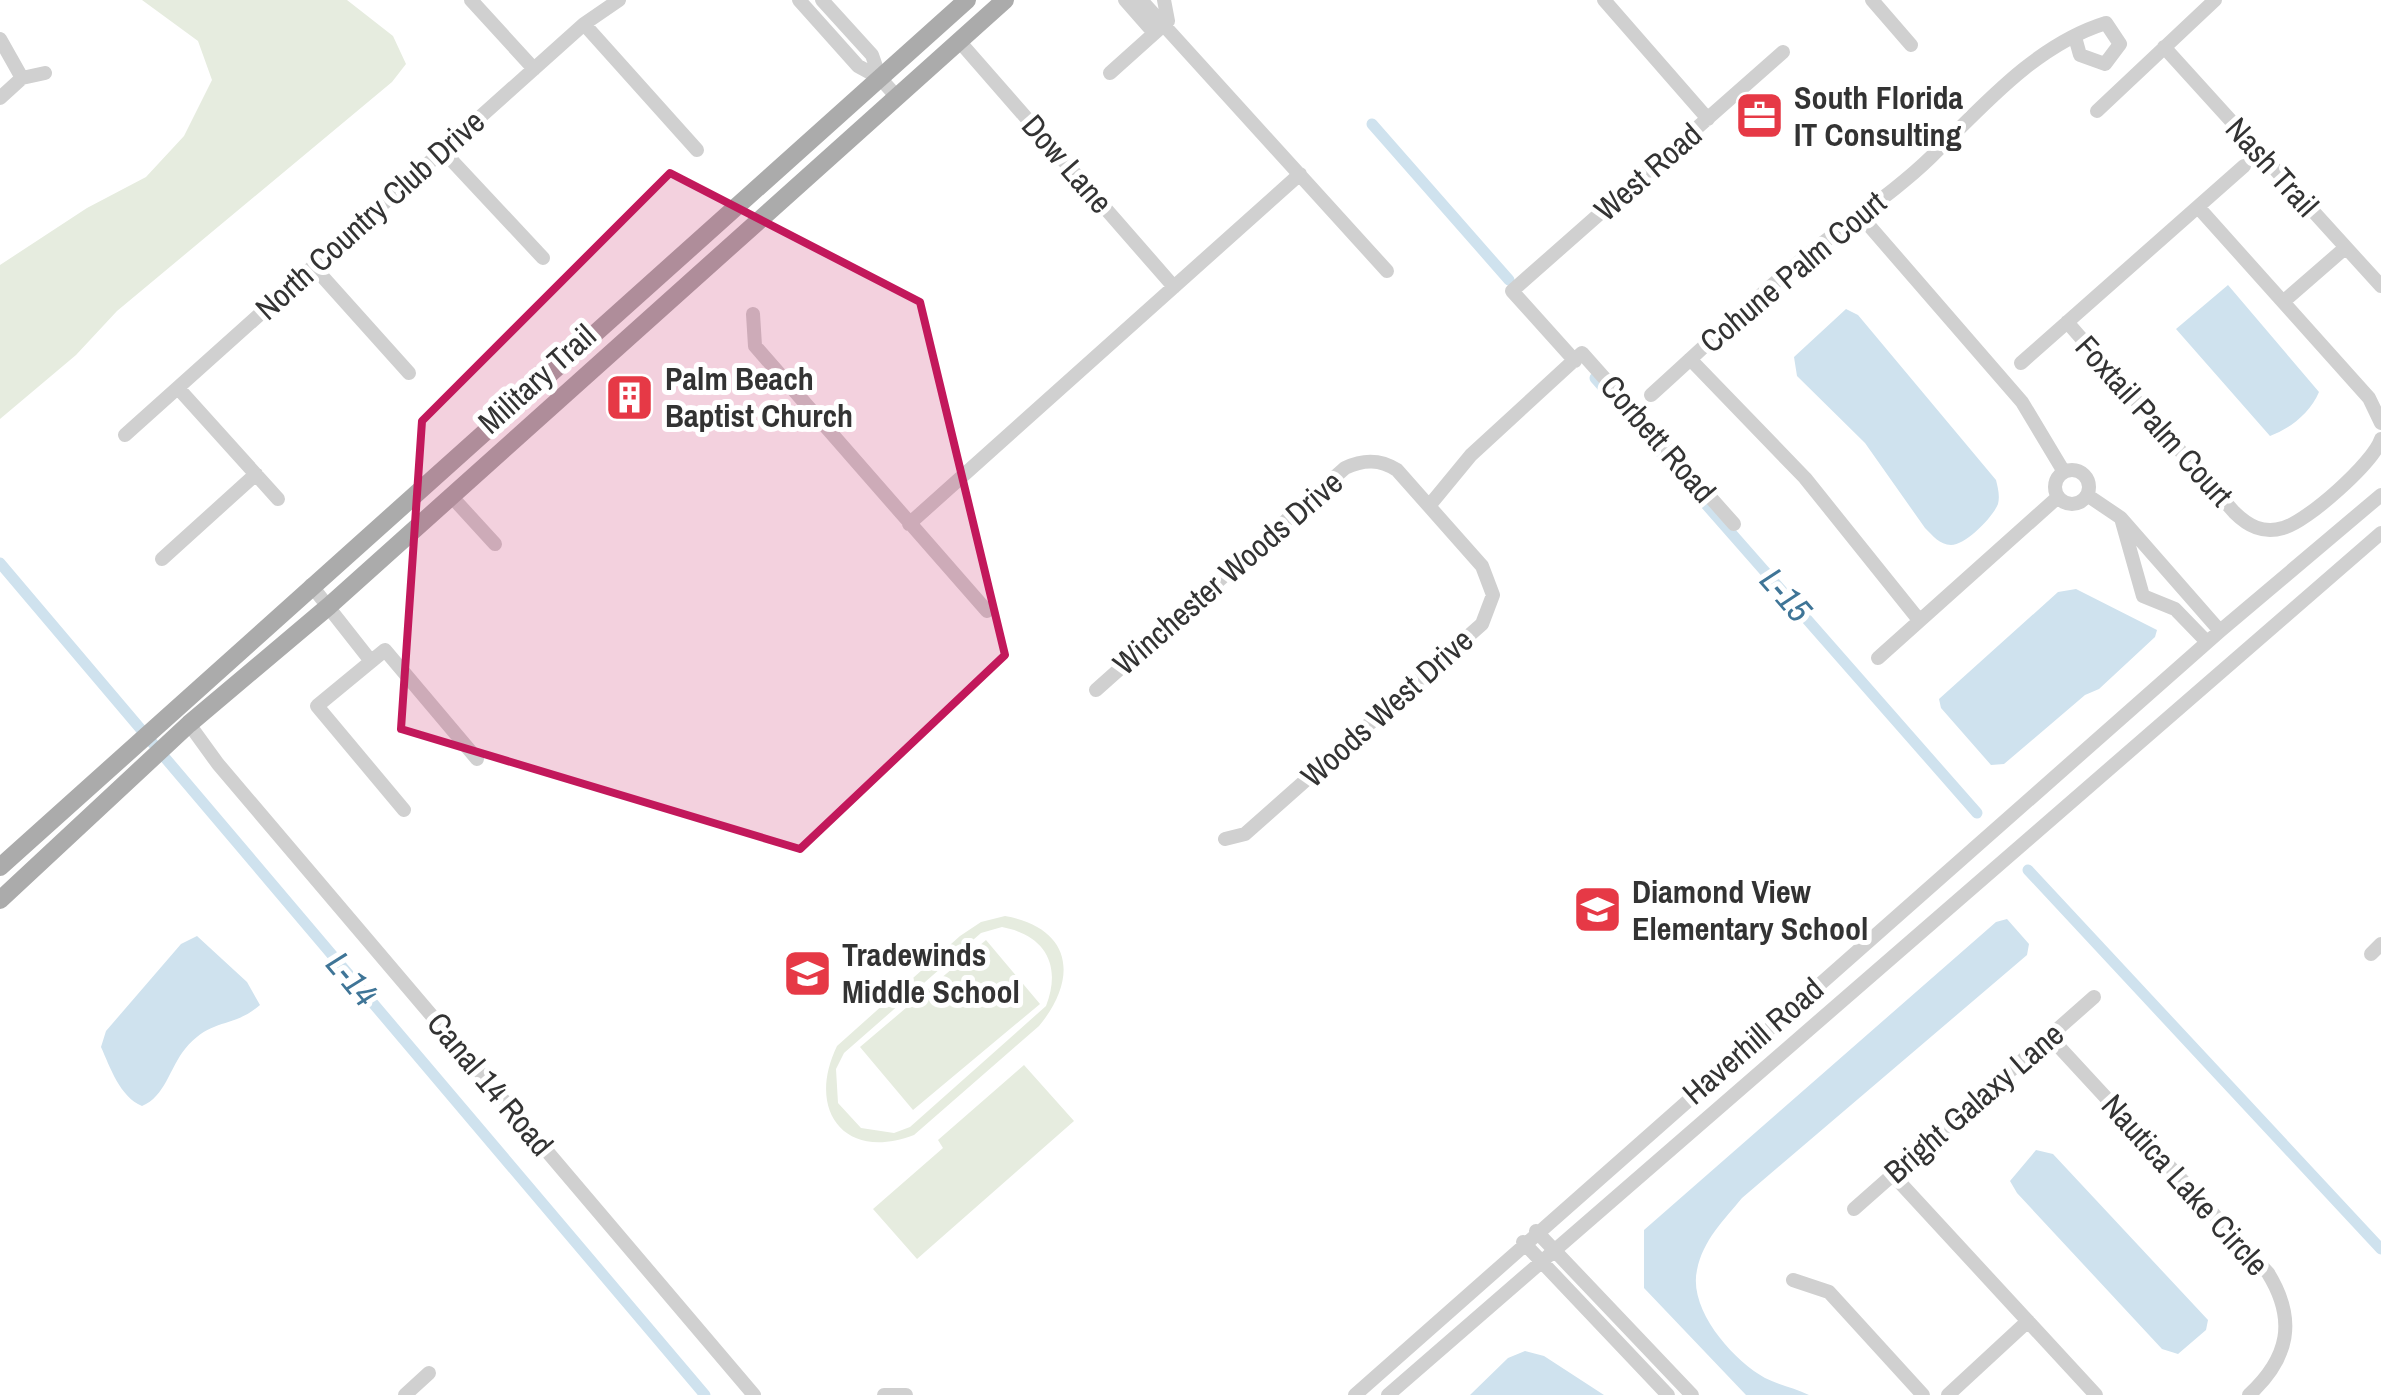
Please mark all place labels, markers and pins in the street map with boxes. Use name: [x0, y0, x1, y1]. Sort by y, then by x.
place label: South Florida IT Consulting: [1794, 76, 1964, 156]
office icon: South Florida IT Consulting: [1733, 90, 1785, 142]
place label: Palm Beach Baptist Church: [665, 357, 853, 437]
building icon: Palm Beach Baptist Church: [604, 371, 656, 423]
place label: Diamond View Elementary School: [1632, 870, 1868, 950]
school or university icon: Diamond View Elementary School: [1571, 884, 1623, 936]
place label: Tradewinds Middle School: [842, 933, 1020, 1013]
school or university icon: Tradewinds Middle School: [781, 947, 833, 999]

